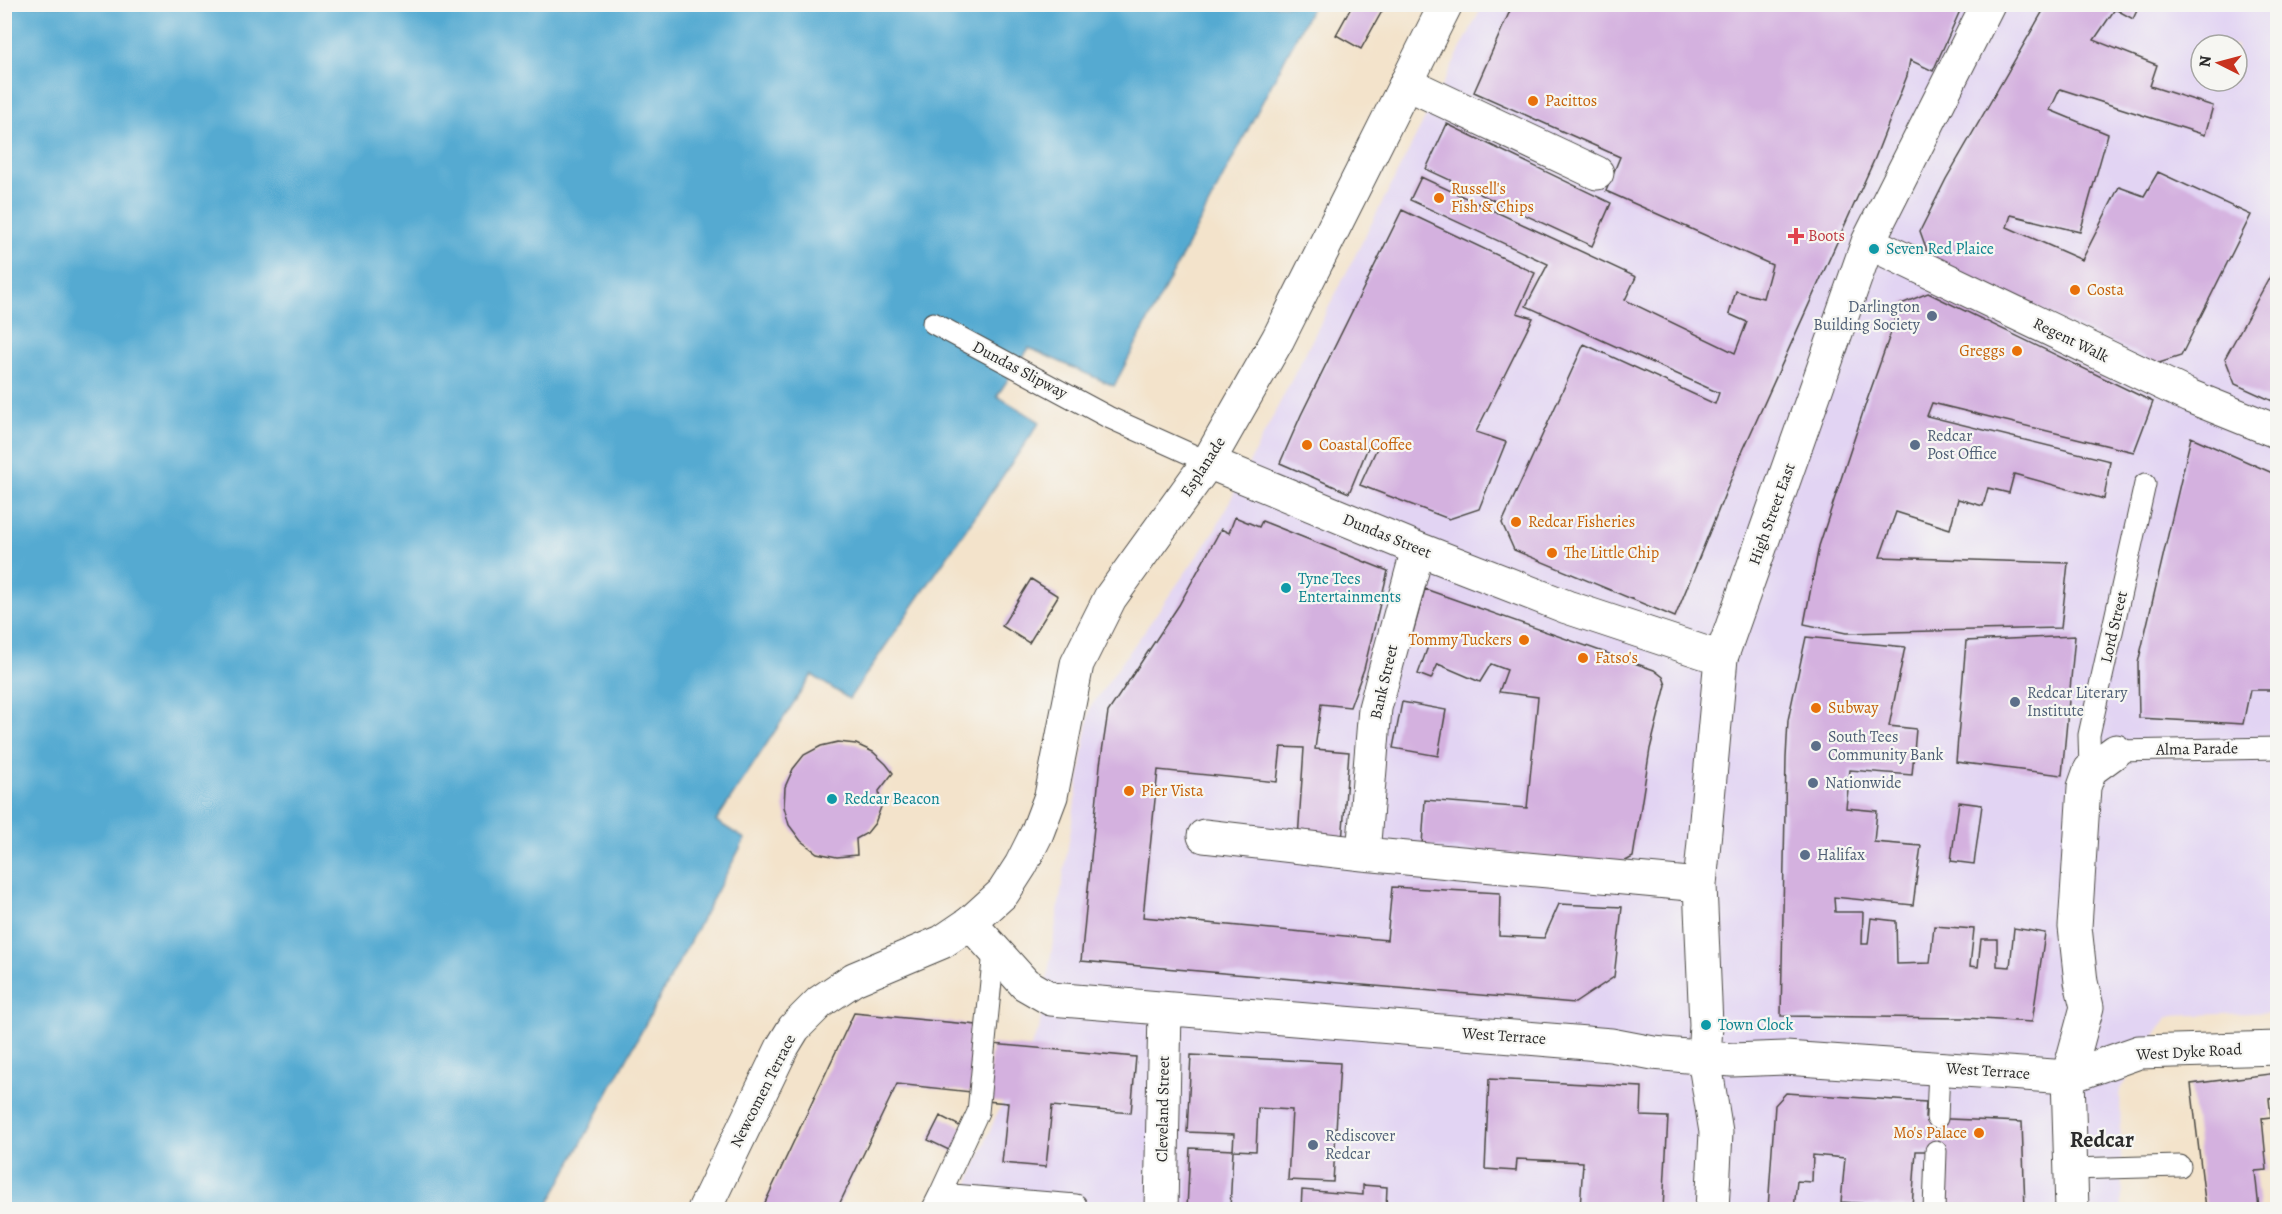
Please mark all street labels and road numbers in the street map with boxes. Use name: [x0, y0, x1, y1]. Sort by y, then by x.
street label: Regent Walk: [2029, 312, 2113, 368]
street label: Dundas Slipway: [969, 336, 1072, 405]
street label: Esplanade: [1175, 433, 1231, 501]
street label: High Street East: [1743, 460, 1801, 568]
street label: Dundas Street: [1339, 508, 1435, 564]
street label: Lord Street: [2095, 589, 2133, 665]
street label: Bank Street: [1365, 642, 1403, 722]
street label: Alma Parade: [2155, 737, 2238, 761]
street label: West Terrace: [1460, 1022, 1547, 1050]
street label: Newcomen Terrace: [725, 1031, 801, 1151]
street label: West Dyke Road: [2135, 1038, 2243, 1066]
street label: Cleveland Street: [1151, 1056, 1175, 1162]
street label: West Terrace: [1944, 1057, 2031, 1085]

